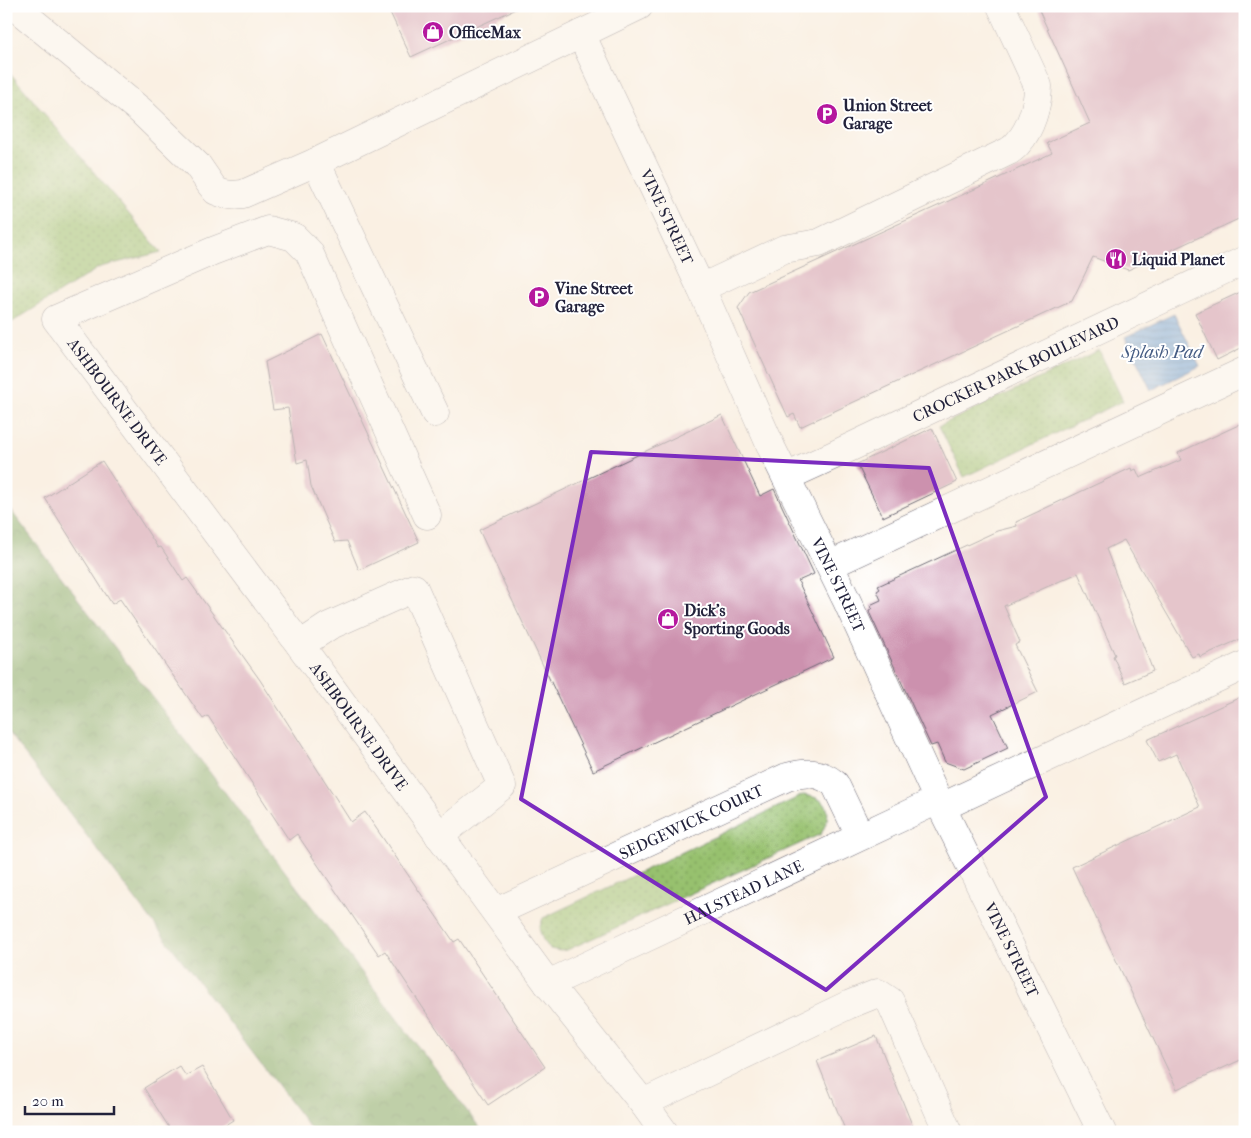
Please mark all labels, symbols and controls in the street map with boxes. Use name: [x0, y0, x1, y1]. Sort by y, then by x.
shop icon: OfficeMax: [421, 20, 445, 44]
place label: OfficeMax: [449, 23, 522, 42]
place label: Union Street Garage: [842, 96, 933, 134]
parking icon: Union Street Garage: [815, 102, 839, 126]
street label: VINE STREET: [636, 165, 698, 267]
restaurant icon: Liquid Planet: [1104, 247, 1128, 271]
place label: Liquid Planet: [1132, 250, 1225, 270]
place label: Vine Street Garage: [554, 279, 633, 317]
parking icon: Vine Street Garage: [527, 285, 551, 309]
street label: CROCKER PARK BOULEVARD: [909, 312, 1122, 426]
street label: ASHBOURNE DRIVE: [63, 333, 171, 469]
water label: Splash Pad: [1121, 342, 1205, 363]
street label: VINE STREET: [807, 533, 869, 635]
place label: Dick's Sporting Goods: [684, 601, 790, 639]
shop icon: Dick's Sporting Goods: [656, 607, 680, 631]
street label: ASHBOURNE DRIVE: [306, 658, 412, 794]
street label: SEDGEWICK COURT: [616, 780, 766, 863]
street label: HALSTEAD LANE: [681, 855, 806, 928]
street label: VINE STREET: [980, 898, 1043, 1000]
scale bar: [25, 1083, 114, 1115]
text: 20 m: [32, 1092, 64, 1110]

